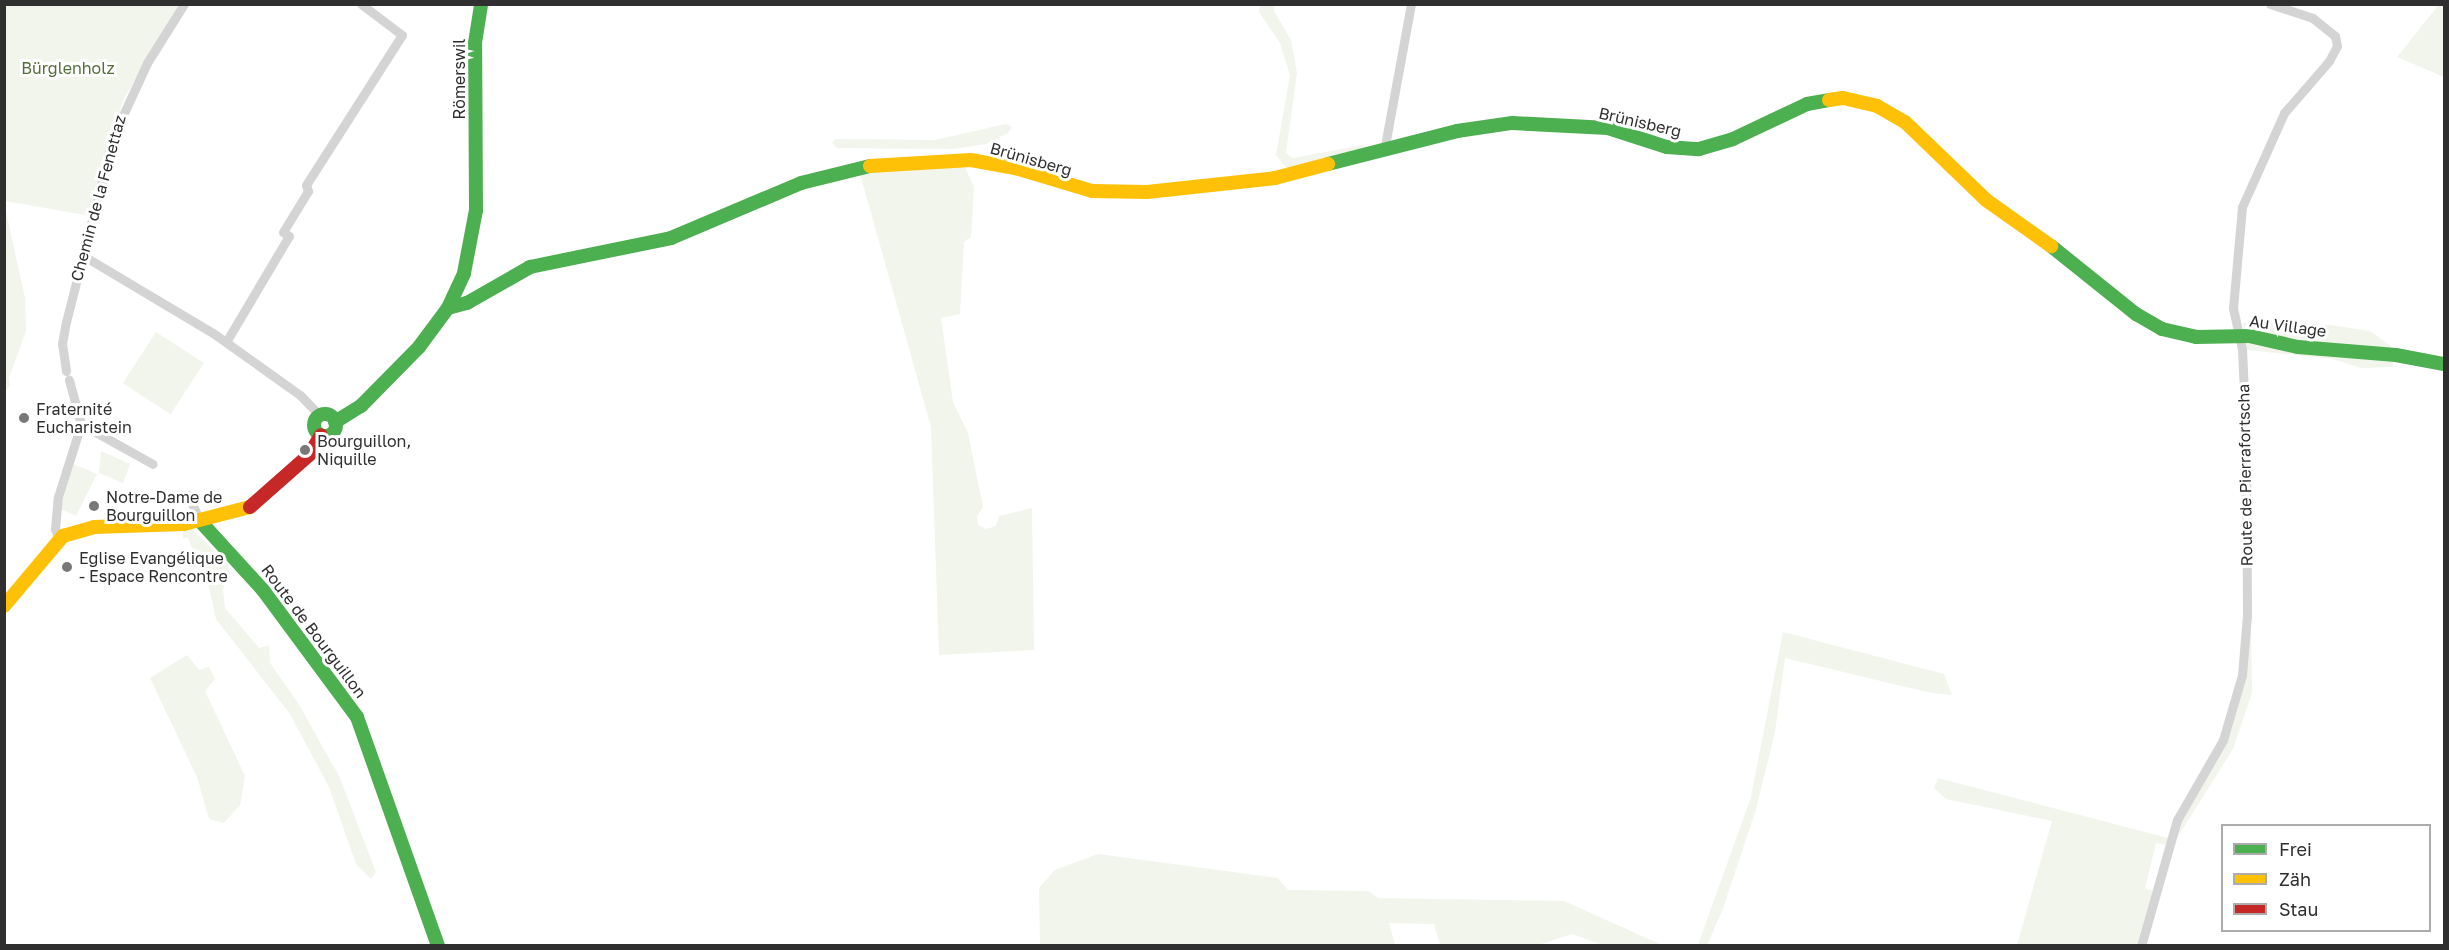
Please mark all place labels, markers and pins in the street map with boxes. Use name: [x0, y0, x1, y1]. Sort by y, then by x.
place label: Fraternité Eucharistein: [36, 399, 132, 437]
marker: Fraternité Eucharistein: [17, 411, 31, 425]
place label: Bourguillon, Niquille: [317, 431, 411, 469]
marker: Bourguillon, Niquille: [298, 443, 312, 457]
place label: Notre-Dame de Bourguillon: [106, 487, 222, 525]
marker: Notre-Dame de Bourguillon: [87, 499, 101, 513]
place label: Eglise Evangélique - Espace Rencontre: [79, 548, 228, 586]
marker: Eglise Evangélique - Espace Rencontre: [60, 560, 74, 574]

